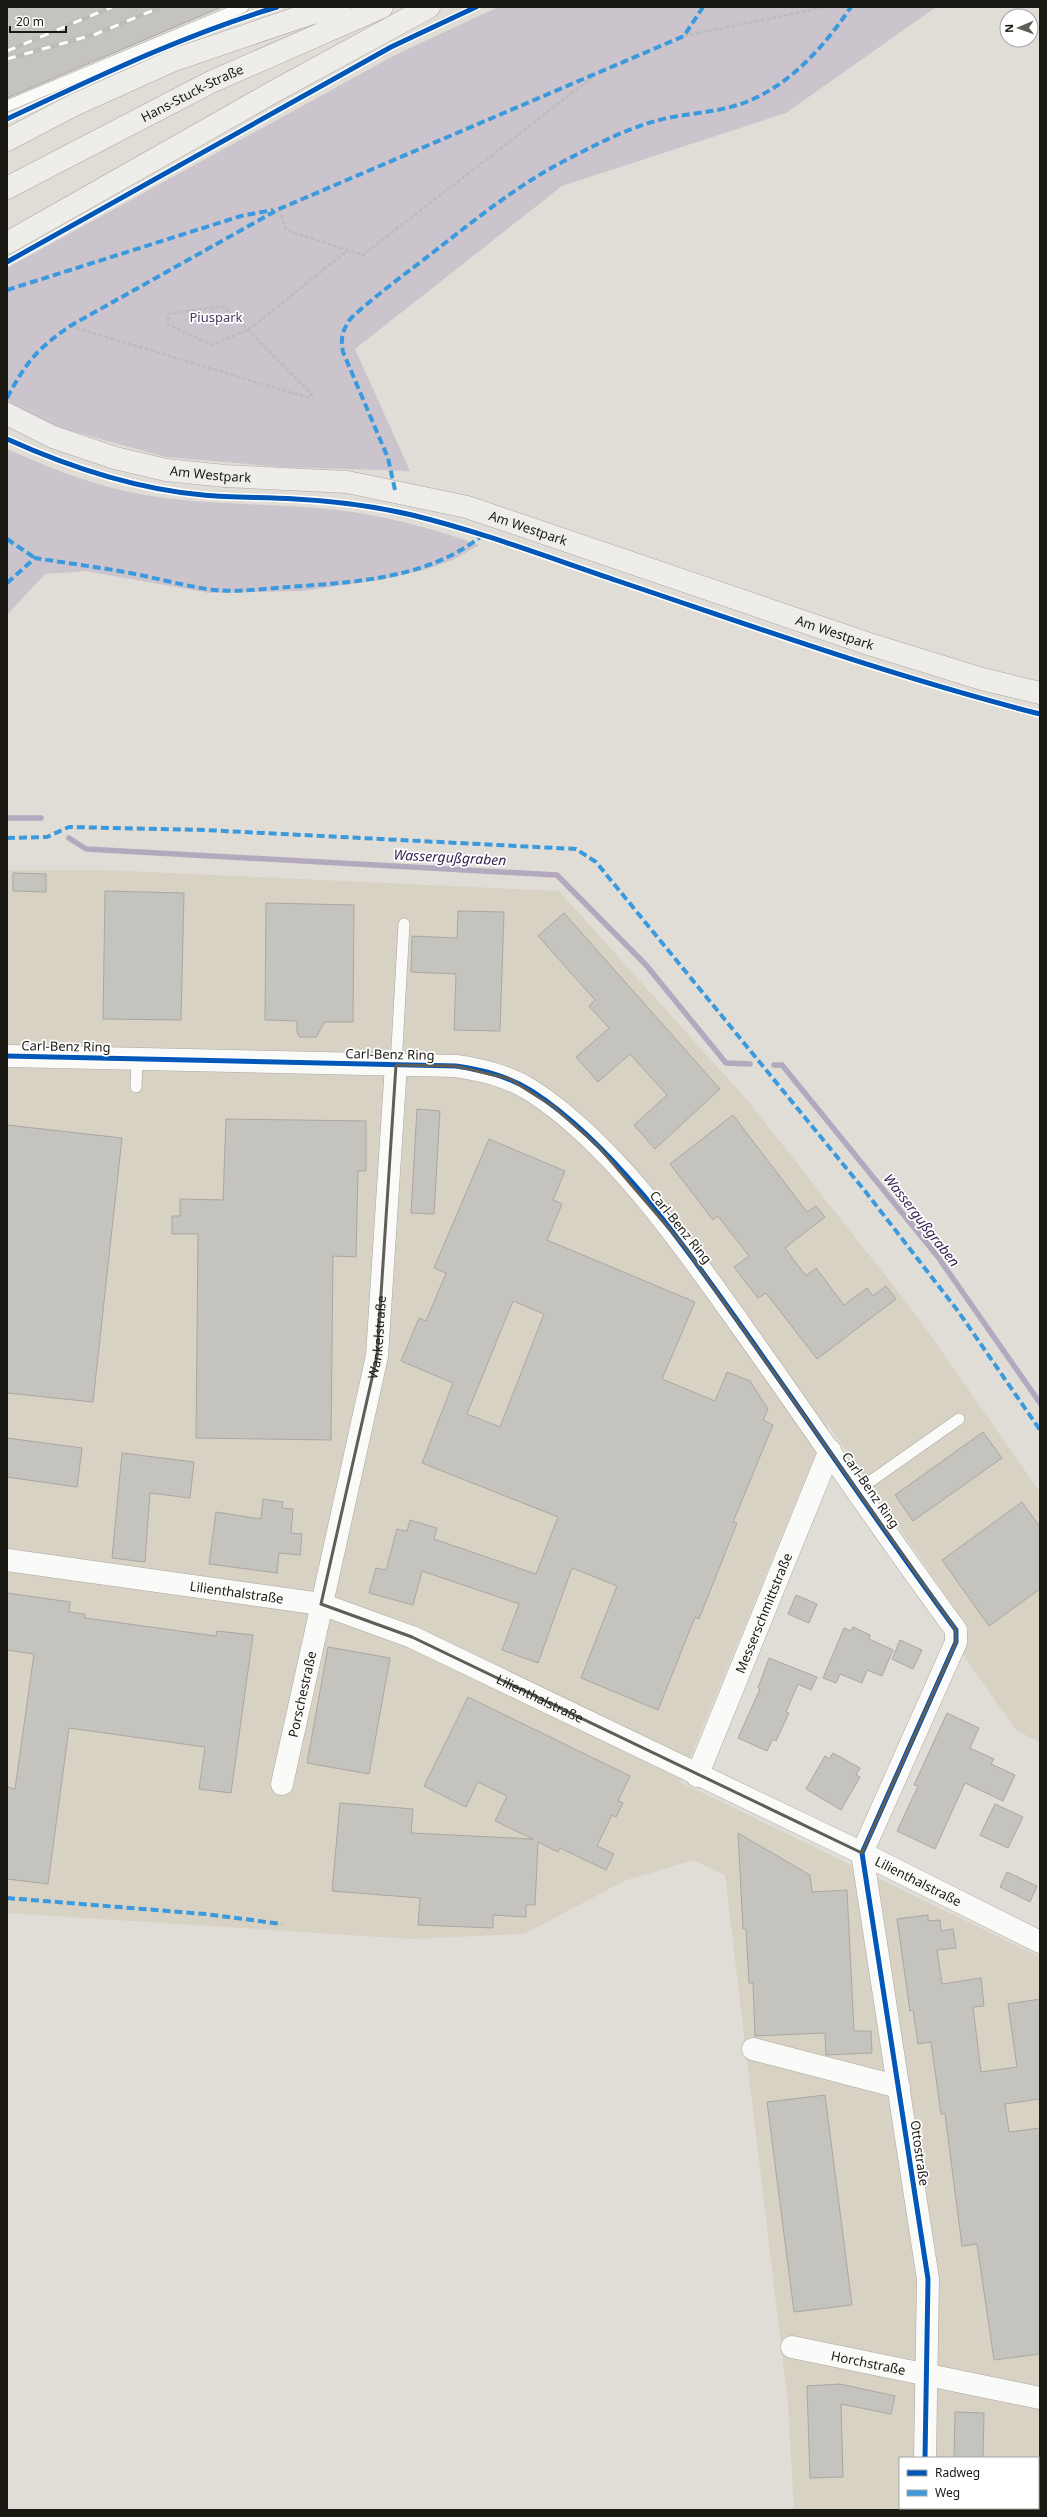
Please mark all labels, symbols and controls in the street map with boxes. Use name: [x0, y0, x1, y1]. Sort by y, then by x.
scale bar: [10, 8, 66, 34]
north arrow: [999, 8, 1039, 48]
text: 20 m: [16, 13, 44, 30]
text: N: [1001, 24, 1016, 33]
street label: Hans-Stuck-Straße: [138, 60, 246, 126]
park label: Piuspark: [189, 308, 243, 326]
street label: Am Westpark: [169, 461, 252, 486]
street label: Am Westpark: [487, 506, 570, 550]
street label: Am Westpark: [793, 611, 876, 654]
water label: Wassergußgraben: [393, 845, 507, 869]
street label: Carl-Benz Ring: [21, 1036, 111, 1056]
street label: Carl-Benz Ring: [345, 1044, 435, 1064]
water label: Wassergußgraben: [880, 1170, 964, 1270]
street label: Carl-Benz Ring: [646, 1187, 716, 1267]
street label: Wankelstraße: [363, 1295, 390, 1381]
street label: Carl-Benz Ring: [838, 1448, 904, 1532]
street label: Messerschmittstraße: [731, 1550, 796, 1676]
street label: Lilienthalstraße: [189, 1577, 285, 1608]
street label: Porschestraße: [284, 1649, 320, 1739]
street label: Lilienthalstraße: [494, 1670, 587, 1727]
street label: Lilienthalstraße: [872, 1852, 965, 1910]
street label: Ottostraße: [906, 2119, 934, 2187]
street label: Horchstraße: [829, 2346, 907, 2379]
legend: [899, 2457, 1039, 2509]
text: Radweg: [935, 2464, 980, 2481]
text: Weg: [935, 2484, 960, 2501]

